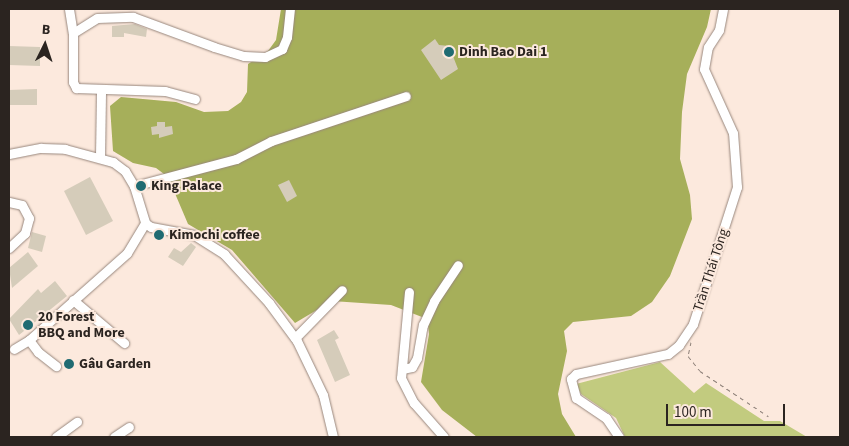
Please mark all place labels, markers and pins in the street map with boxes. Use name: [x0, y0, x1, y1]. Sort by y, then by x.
place label: Dinh Bao Dai 1: [459, 44, 547, 60]
marker: Dinh Bao Dai 1: [443, 46, 455, 58]
place label: King Palace: [151, 178, 222, 194]
marker: King Palace: [135, 180, 147, 192]
place label: Kimochi coffee: [169, 227, 260, 243]
marker: Kimochi coffee: [153, 229, 165, 241]
place label: 20 Forest BBQ and More: [38, 309, 125, 342]
marker: 20 Forest BBQ and More: [22, 319, 34, 331]
place label: Gâu Garden: [79, 356, 151, 372]
marker: Gâu Garden: [63, 358, 75, 370]

